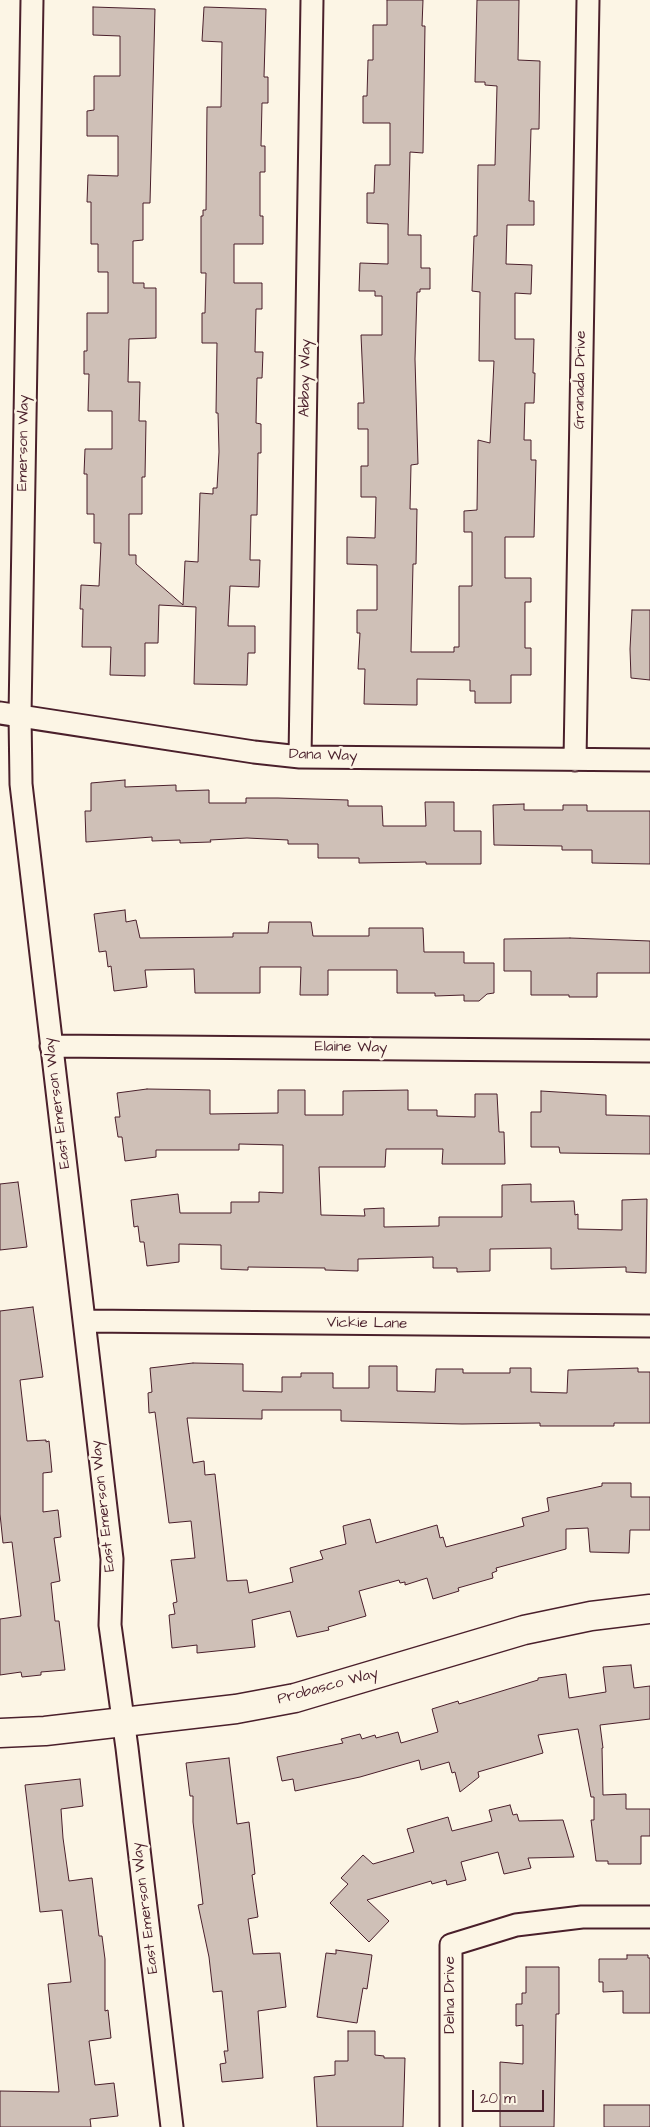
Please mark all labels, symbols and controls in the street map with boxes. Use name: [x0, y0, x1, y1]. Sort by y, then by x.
street label: Granada Drive: [571, 330, 591, 430]
street label: Abbay Way: [296, 339, 316, 417]
street label: Emerson Way: [14, 395, 34, 491]
street label: Dana Way: [288, 746, 358, 766]
street label: East Emerson Way: [41, 1036, 75, 1170]
street label: Elaine Way: [314, 1038, 388, 1058]
street label: Vickie Lane: [327, 1314, 407, 1334]
street label: East Emerson Way: [88, 1439, 120, 1573]
street label: Probasco Way: [276, 1665, 380, 1709]
street label: East Emerson Way: [129, 1841, 163, 1975]
street label: Delna Drive: [442, 1956, 460, 2034]
scale bar: [475, 2080, 548, 2112]
text: 20 m: [480, 2088, 516, 2109]

